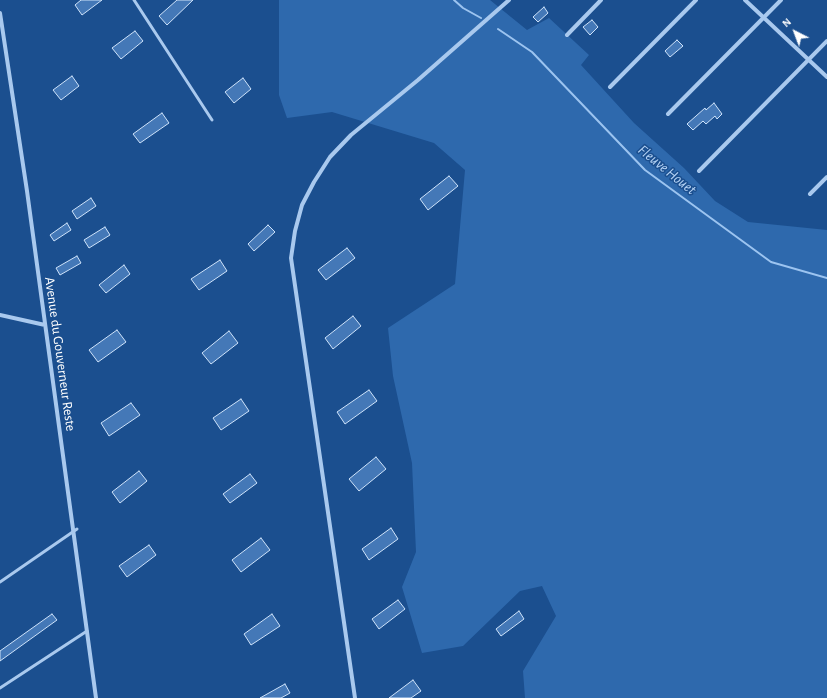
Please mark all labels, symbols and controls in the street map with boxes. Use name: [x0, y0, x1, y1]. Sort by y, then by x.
north arrow: [775, 12, 815, 52]
text: N: [780, 16, 793, 29]
water label: Fleuve Houet: [634, 141, 700, 199]
street label: Avenue du Gouverneur Reste: [41, 276, 79, 432]

